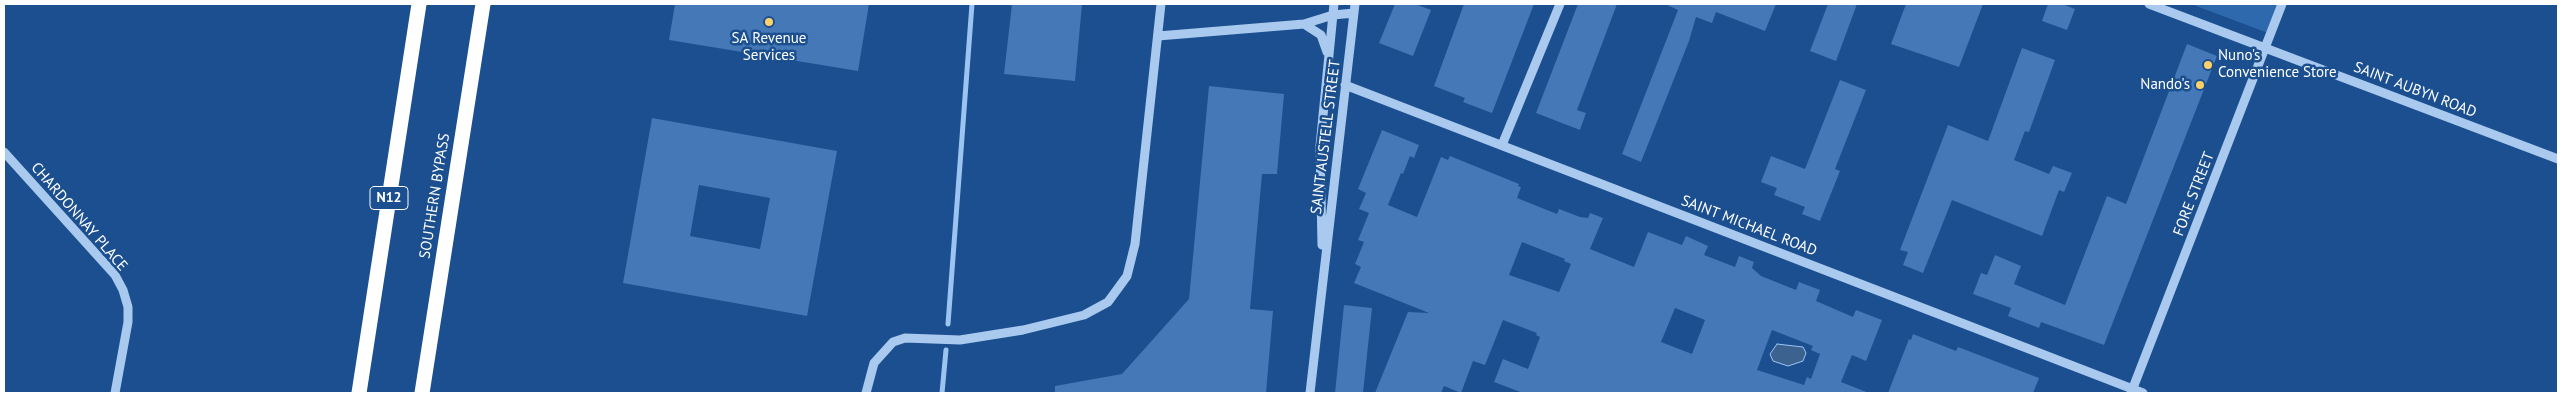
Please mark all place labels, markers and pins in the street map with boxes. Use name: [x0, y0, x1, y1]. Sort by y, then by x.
marker: SA Revenue Services: [763, 16, 775, 28]
place label: SA Revenue Services: [732, 30, 806, 65]
place label: Nuno's Convenience Store: [2218, 47, 2337, 82]
marker: Nuno's Convenience Store: [2202, 59, 2214, 71]
place label: Nando's: [2140, 76, 2190, 94]
marker: Nando's: [2194, 79, 2206, 91]

